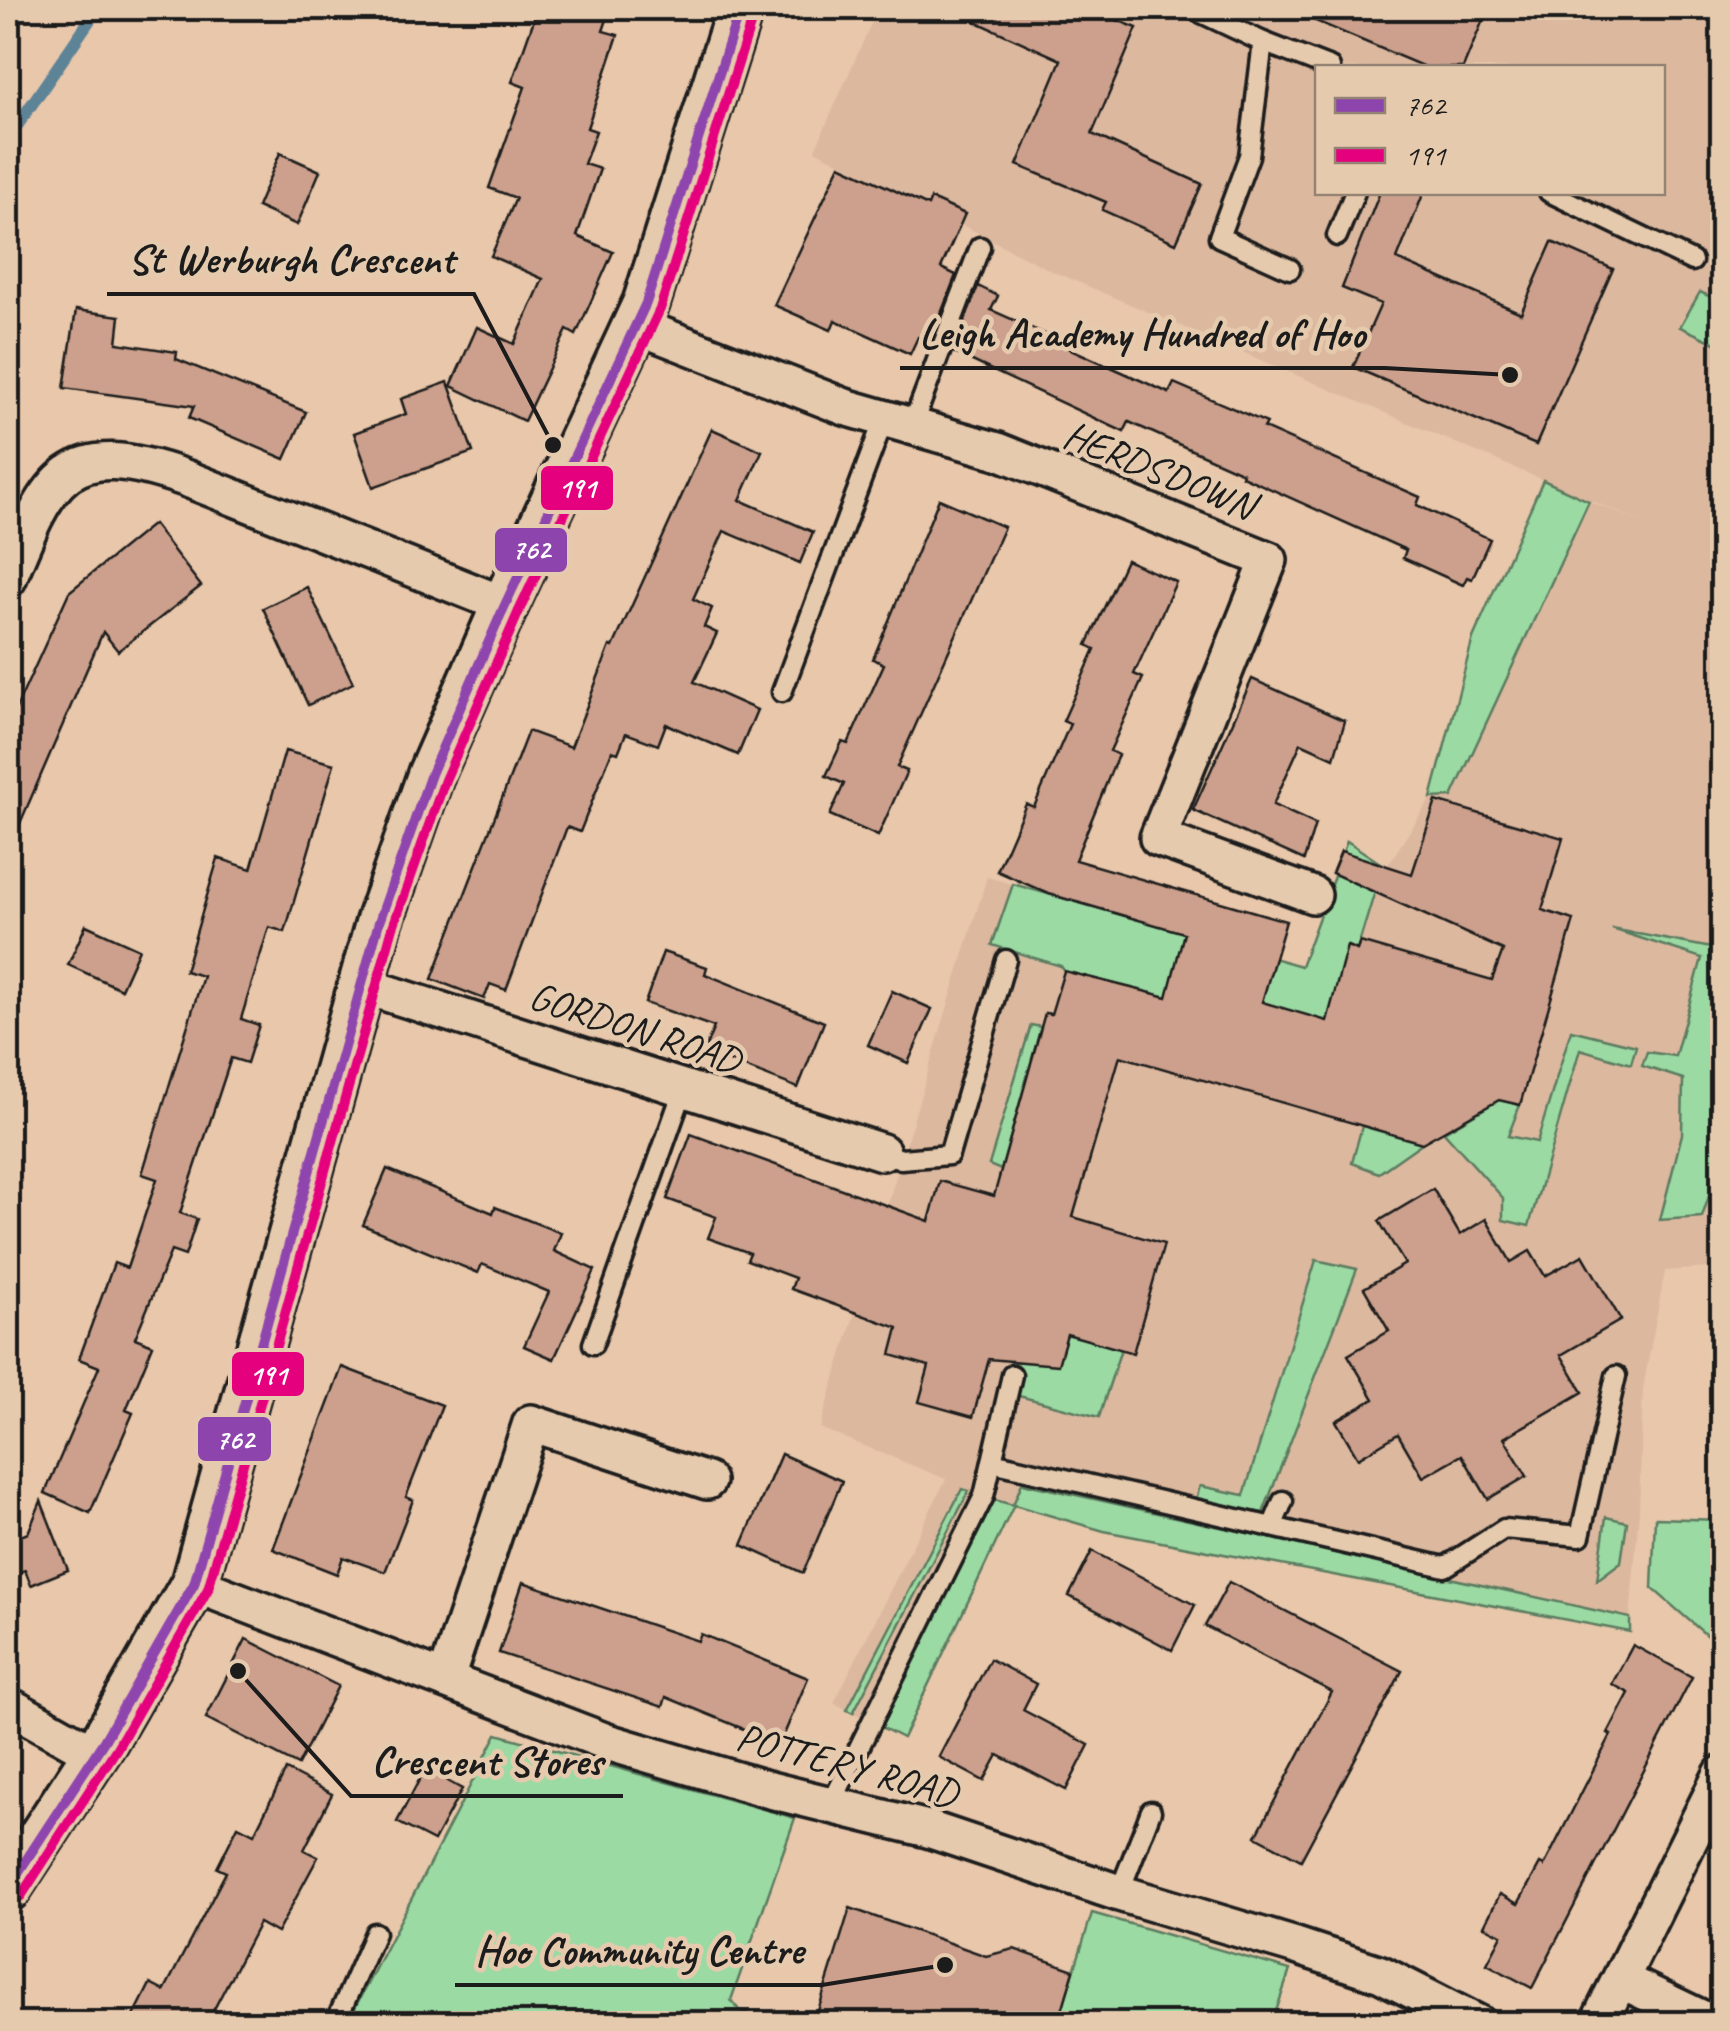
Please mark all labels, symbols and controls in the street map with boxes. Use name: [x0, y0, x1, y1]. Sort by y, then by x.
legend: [1315, 65, 1665, 195]
text: 762: [1405, 86, 1448, 124]
text: 191: [1405, 136, 1447, 174]
callout: St Werburgh Crescent: [107, 222, 474, 294]
text: St Werburgh Crescent: [128, 233, 459, 286]
callout: Leigh Academy Hundred of Hoo: [900, 296, 1385, 368]
text: Leigh Academy Hundred of Hoo: [919, 307, 1368, 360]
street label: HERDSDOWN: [1057, 409, 1267, 533]
line badge: 191: [539, 464, 615, 512]
text: 191: [558, 470, 599, 505]
line badge: 762: [493, 526, 569, 574]
text: 762: [512, 532, 553, 567]
street label: GORDON ROAD: [523, 970, 750, 1087]
line badge: 191: [230, 1350, 306, 1398]
text: 191: [249, 1357, 290, 1392]
line badge: 762: [196, 1415, 273, 1463]
text: 762: [216, 1422, 257, 1457]
street label: POTTERY ROAD: [731, 1712, 966, 1819]
callout: Crescent Stores: [351, 1724, 623, 1796]
text: Crescent Stores: [371, 1735, 607, 1788]
callout: Hoo Community Centre: [455, 1913, 822, 1985]
text: Hoo Community Centre: [475, 1924, 807, 1977]

